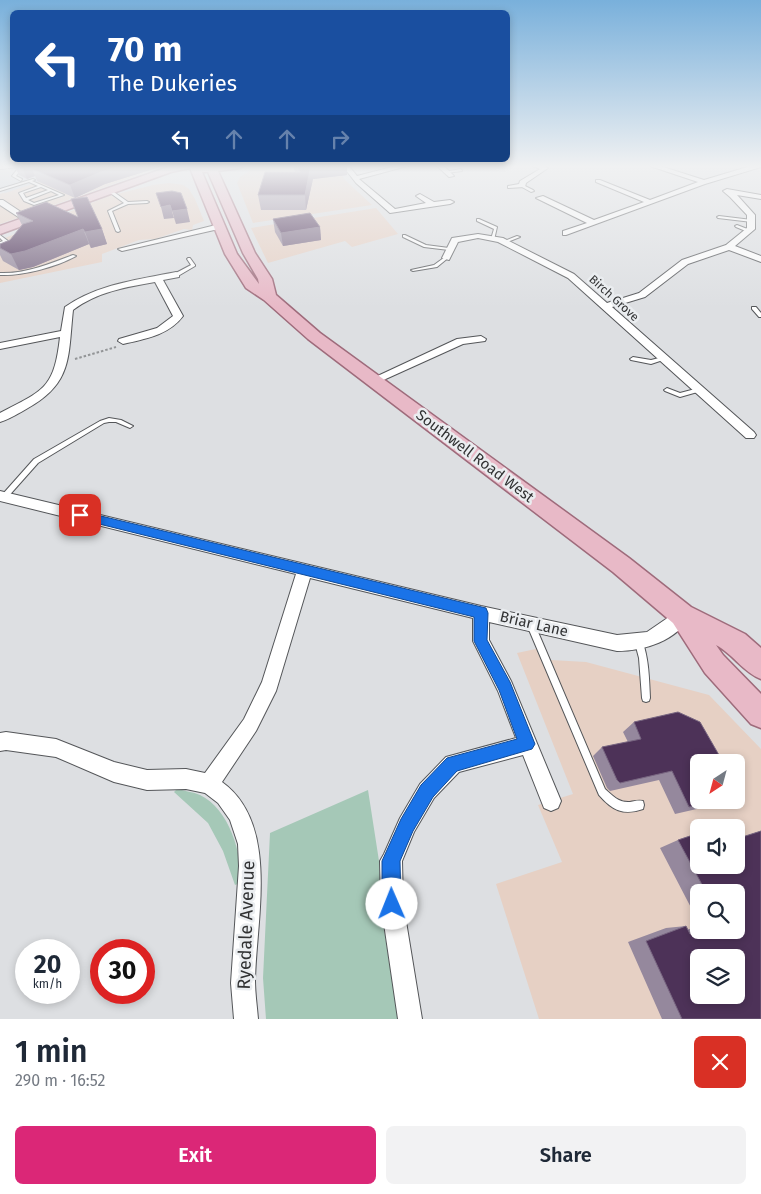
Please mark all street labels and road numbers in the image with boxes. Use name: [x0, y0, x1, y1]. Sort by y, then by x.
street label: Birch Grove: [586, 272, 642, 324]
street label: Southwell Road West: [412, 406, 538, 507]
street label: Briar Lane: [498, 607, 570, 641]
street label: Ryedale Avenue: [233, 860, 259, 990]

